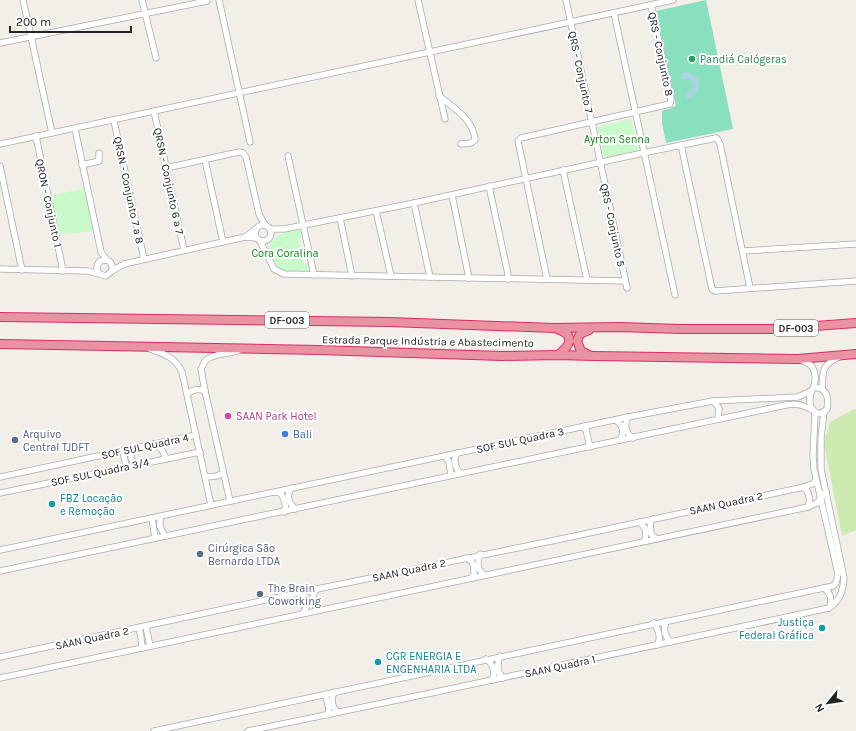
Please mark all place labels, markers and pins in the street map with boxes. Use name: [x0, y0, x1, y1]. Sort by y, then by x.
place label: Pandiá Calógeras: [700, 53, 787, 66]
marker: Pandiá Calógeras: [687, 54, 697, 64]
place label: SAAN Park Hotel: [236, 410, 317, 423]
marker: SAAN Park Hotel: [223, 411, 233, 421]
place label: Arquivo Central TJDFT: [23, 428, 90, 454]
place label: Bali: [293, 428, 312, 441]
marker: Bali: [280, 429, 290, 439]
marker: Arquivo Central TJDFT: [10, 435, 20, 445]
place label: FBZ Locação e Remoção: [60, 492, 122, 518]
marker: FBZ Locação e Remoção: [47, 499, 57, 509]
place label: Cirúrgica São Bernardo LTDA: [208, 542, 281, 568]
marker: Cirúrgica São Bernardo LTDA: [195, 549, 205, 559]
place label: The Brain Coworking: [268, 582, 322, 608]
marker: The Brain Coworking: [255, 589, 265, 599]
place label: Justiça Federal Gráfica: [739, 616, 814, 642]
marker: Justiça Federal Gráfica: [817, 623, 827, 633]
place label: CGR ENERGIA E ENGENHARIA LTDA: [386, 650, 477, 676]
marker: CGR ENERGIA E ENGENHARIA LTDA: [373, 657, 383, 667]

